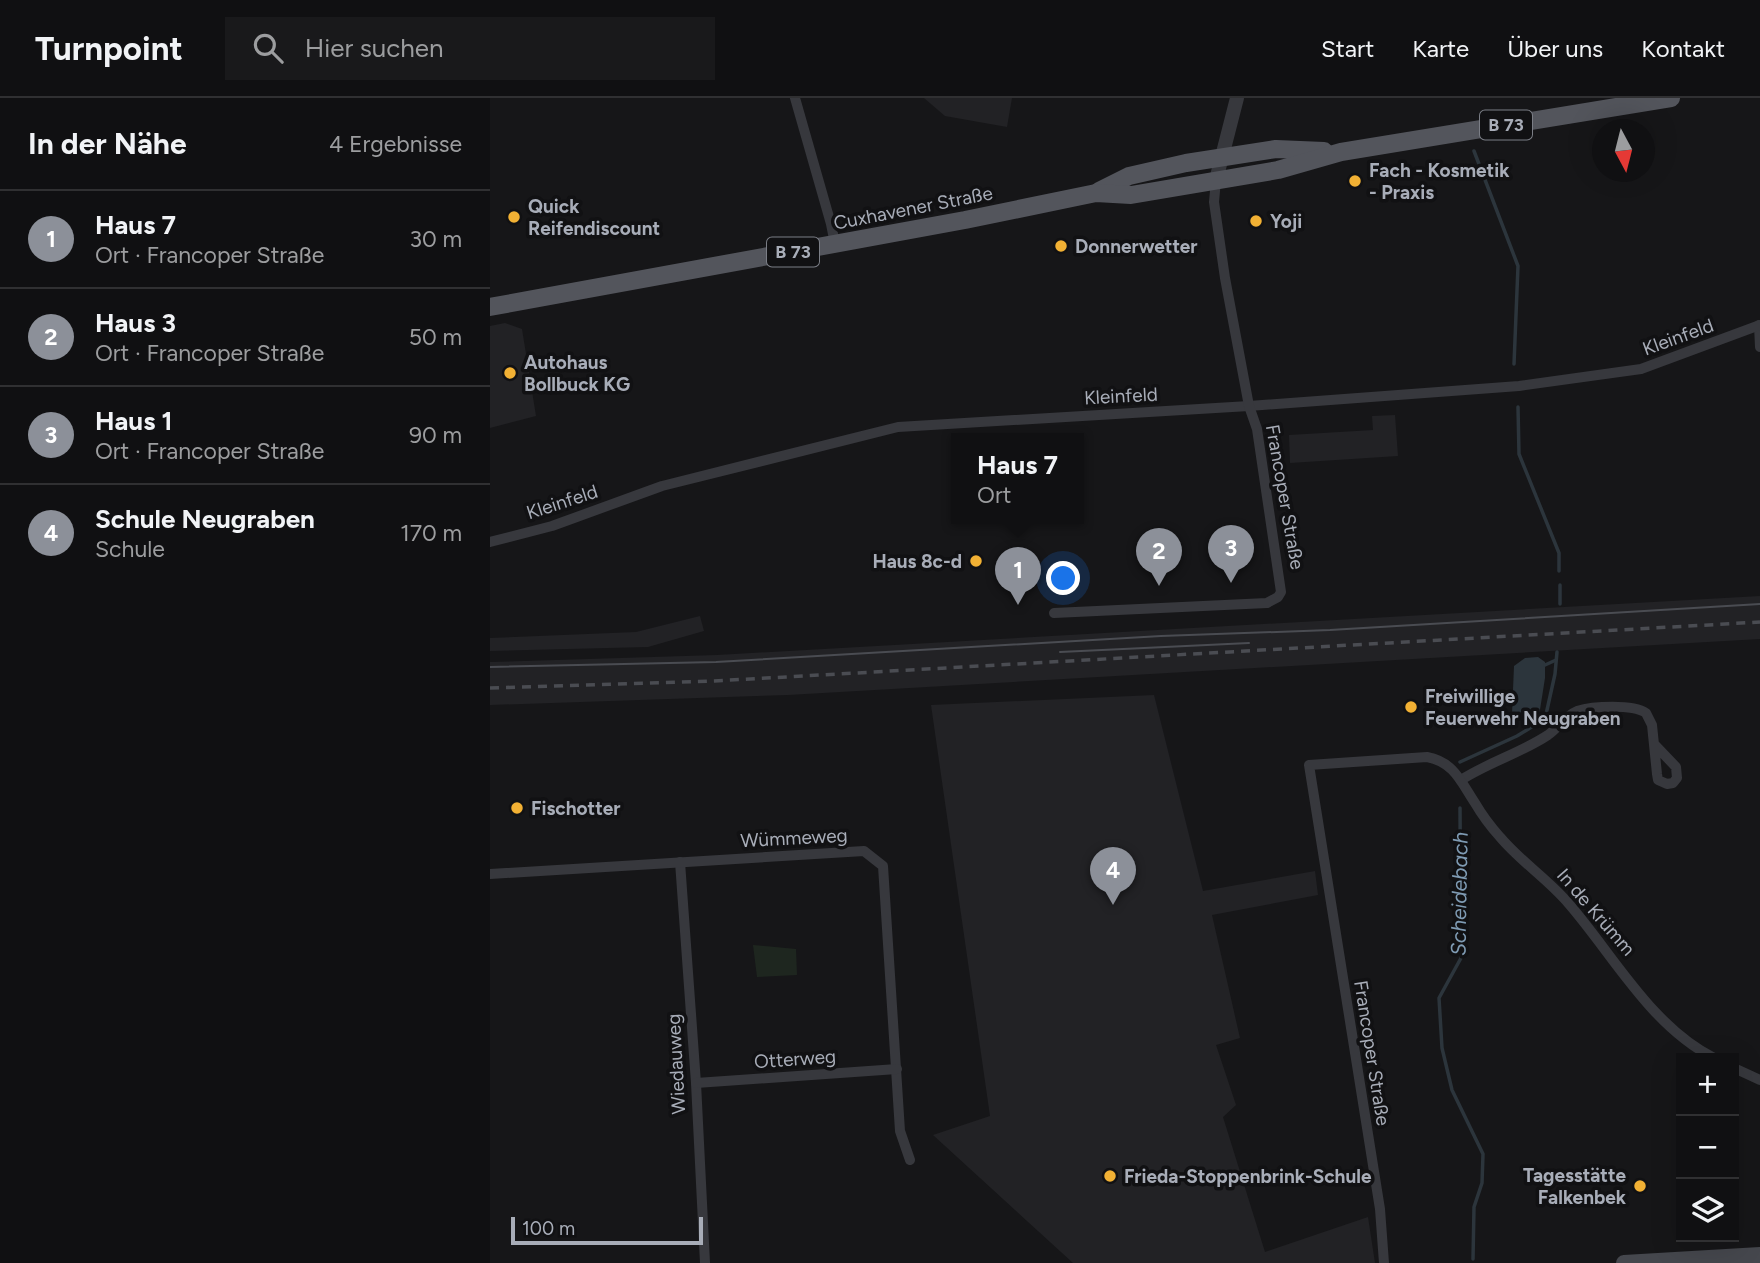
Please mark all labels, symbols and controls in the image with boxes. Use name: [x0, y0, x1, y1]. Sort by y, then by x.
search box: [225, 17, 715, 80]
text: Turnpoint: [35, 29, 183, 68]
icon: search: [249, 29, 287, 67]
text: Hier suchen: [305, 32, 444, 64]
text: Start: [1321, 34, 1374, 63]
text: Karte: [1412, 34, 1469, 63]
text: Über uns: [1507, 34, 1603, 63]
text: Kontakt: [1641, 34, 1725, 63]
road number: B 73: [1480, 110, 1532, 140]
north arrow: [1592, 119, 1655, 182]
text: In der Nähe: [28, 125, 187, 162]
text: 4 Ergebnisse: [329, 130, 462, 158]
place label: Fach - Kosmetik - Praxis: [1369, 159, 1510, 204]
marker: Fach - Kosmetik - Praxis: [1347, 173, 1363, 189]
street label: Cuxhavener Straße: [831, 181, 995, 235]
place label: Quick Reifendiscount: [528, 195, 660, 240]
text: Haus 7: [95, 209, 176, 241]
marker: Quick Reifendiscount: [506, 209, 522, 225]
place label: Yoji: [1270, 210, 1302, 233]
marker: Yoji: [1248, 213, 1264, 229]
text: 1: [46, 225, 56, 253]
text: 30 m: [409, 225, 462, 253]
place label: Donnerwetter: [1075, 235, 1198, 258]
road number: B 73: [767, 238, 819, 266]
marker: Donnerwetter: [1053, 238, 1069, 254]
text: Ort · Francoper Straße: [95, 241, 324, 269]
text: Haus 3: [95, 307, 176, 339]
street label: Kleinfeld: [1639, 314, 1717, 360]
text: 2: [44, 323, 58, 351]
text: 50 m: [409, 323, 462, 351]
text: Ort · Francoper Straße: [95, 339, 324, 367]
place label: Autohaus Bollbuck KG: [524, 351, 630, 396]
marker: Autohaus Bollbuck KG: [502, 365, 518, 381]
street label: Kleinfeld: [1084, 383, 1158, 409]
text: Haus 1: [95, 405, 172, 437]
text: 3: [45, 421, 57, 449]
text: 90 m: [409, 421, 462, 449]
street label: Francoper Straße: [1261, 423, 1309, 571]
popup: [951, 433, 1084, 524]
text: Ort · Francoper Straße: [95, 437, 324, 465]
text: Haus 7: [977, 449, 1058, 481]
street label: Kleinfeld: [523, 480, 601, 524]
text: Ort: [977, 481, 1011, 509]
text: Schule Neugraben: [95, 503, 315, 535]
text: 4: [44, 519, 58, 547]
text: 170 m: [400, 519, 462, 547]
pin: 3: [1208, 525, 1254, 583]
pin: 2: [1136, 528, 1182, 586]
text: Schule: [95, 535, 165, 563]
pin: 1: [995, 547, 1041, 605]
place label: Haus 8c-d: [872, 550, 962, 573]
marker: Haus 8c-d: [968, 553, 984, 569]
your location: [1046, 561, 1080, 595]
place label: Freiwillige Feuerwehr Neugraben: [1425, 685, 1620, 730]
marker: Freiwillige Feuerwehr Neugraben: [1403, 699, 1419, 715]
place label: Fischotter: [531, 797, 620, 820]
marker: Fischotter: [509, 800, 525, 816]
street label: Wümmeweg: [740, 824, 848, 852]
water label: Scheidebach: [1445, 832, 1473, 956]
pin: 4: [1090, 847, 1136, 905]
street label: In de Krümm: [1552, 864, 1640, 960]
street label: Francoper Straße: [1349, 979, 1395, 1127]
street label: Wiedauweg: [662, 1013, 690, 1115]
street label: Otterweg: [753, 1045, 837, 1073]
map controls: [1676, 1053, 1739, 1242]
button: +: [1676, 1053, 1739, 1116]
button: −: [1676, 1116, 1739, 1179]
place label: Tagesstätte Falkenbek: [1523, 1164, 1627, 1209]
place label: Frieda-Stoppenbrink-Schule: [1124, 1165, 1372, 1188]
marker: Frieda-Stoppenbrink-Schule: [1102, 1168, 1118, 1184]
marker: Tagesstätte Falkenbek: [1632, 1178, 1648, 1194]
button: layers: [1676, 1179, 1739, 1242]
scale bar: [511, 1214, 704, 1246]
text: 100 m: [522, 1217, 575, 1240]

